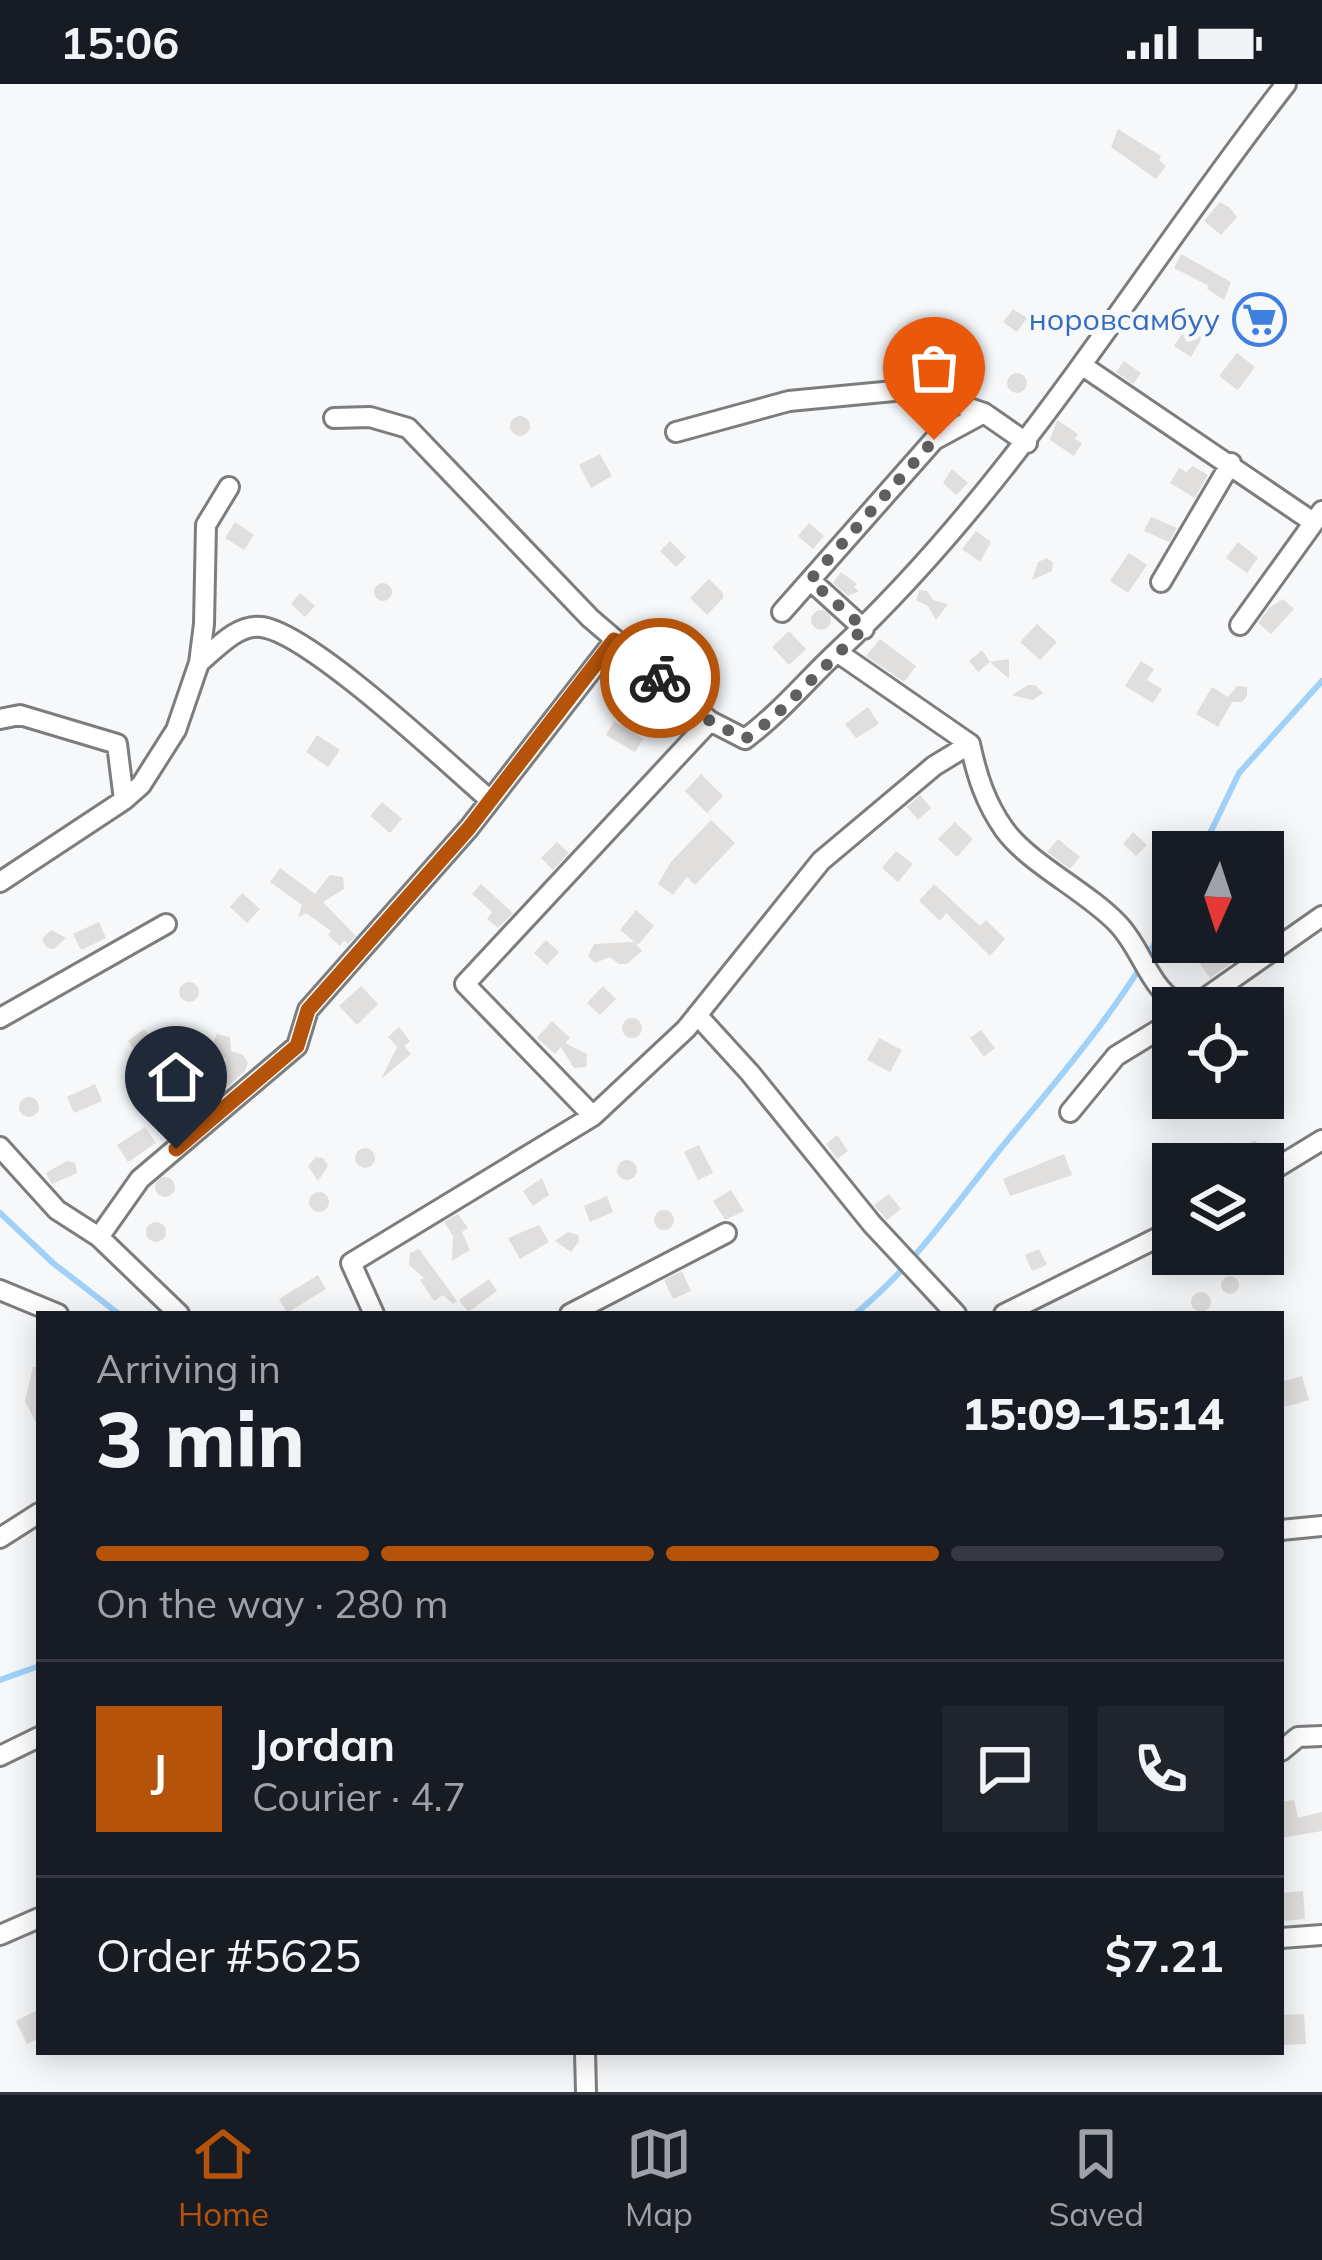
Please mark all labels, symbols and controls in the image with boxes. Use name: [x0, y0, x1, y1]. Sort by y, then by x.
text: 15:06: [60, 14, 179, 70]
supermarket icon: норовсамбуу: [1231, 291, 1287, 347]
place label: норовсамбуу: [1029, 300, 1220, 338]
pin: [883, 317, 985, 440]
icon: bag: [901, 335, 967, 401]
courier: [600, 618, 720, 738]
icon: bike: [627, 645, 693, 711]
north arrow: [1152, 831, 1284, 963]
map controls: [1152, 831, 1284, 1275]
button: locate: [1152, 987, 1284, 1119]
pin: [125, 1026, 227, 1149]
icon: home: [143, 1044, 209, 1110]
button: layers: [1152, 1143, 1284, 1275]
text: Arriving in: [96, 1344, 281, 1393]
text: 15:09–15:14: [962, 1385, 1224, 1441]
text: 3 min: [96, 1389, 305, 1487]
text: On the way · 280 m: [96, 1579, 448, 1628]
button: chat: [942, 1706, 1068, 1832]
button: phone: [1098, 1706, 1224, 1832]
text: Jordan: [252, 1716, 395, 1772]
text: J: [151, 1741, 167, 1797]
text: Courier · 4.7: [252, 1772, 466, 1821]
text: Order #5625: [96, 1927, 361, 1983]
text: $7.21: [1105, 1927, 1224, 1983]
tab: Home: [178, 2121, 269, 2234]
tab: Map: [625, 2121, 693, 2234]
tab: Saved: [1049, 2121, 1144, 2234]

